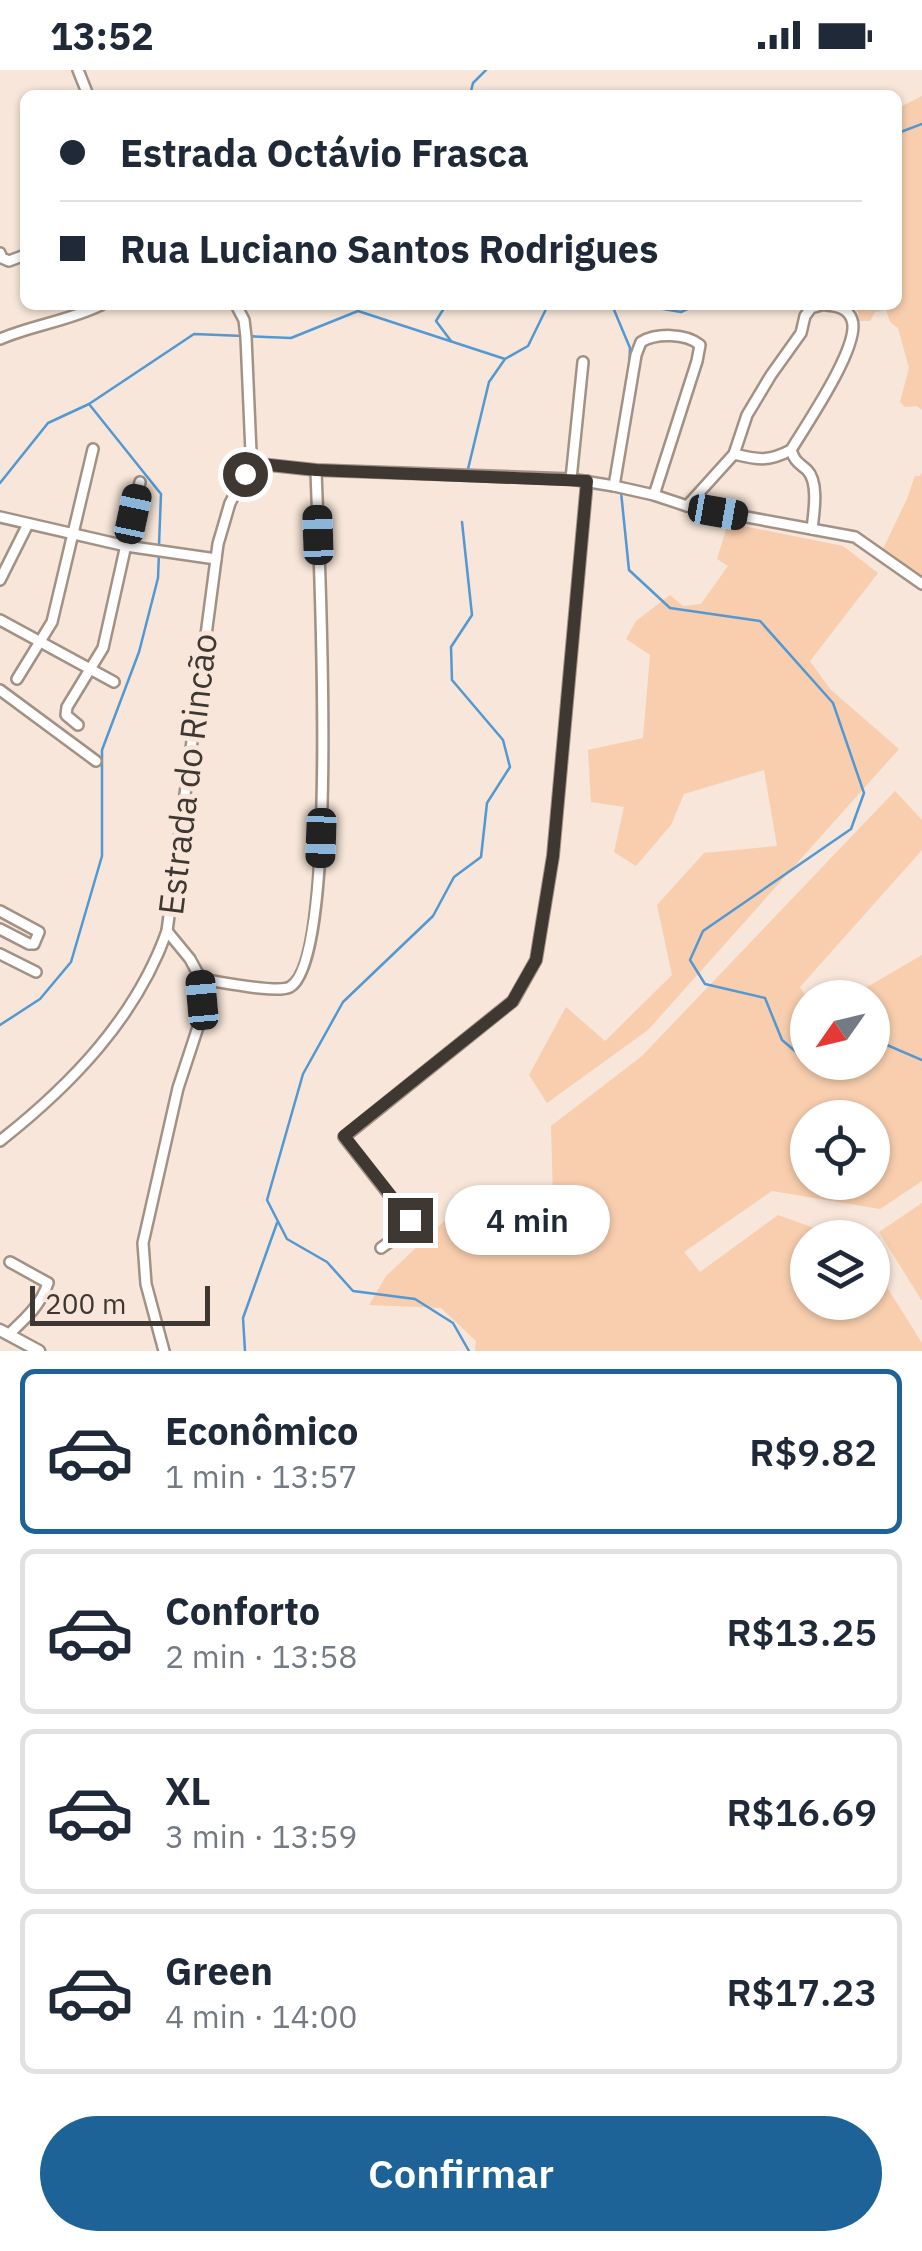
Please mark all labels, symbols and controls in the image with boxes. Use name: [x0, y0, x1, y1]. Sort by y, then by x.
text: 13:52: [50, 11, 154, 60]
text: Estrada Octávio Frasca: [120, 128, 529, 177]
text: Rua Luciano Santos Rodrigues: [120, 224, 658, 273]
route start: [223, 452, 268, 497]
car: [112, 482, 154, 546]
car: [686, 492, 750, 532]
car: [302, 504, 334, 566]
street label: Estrada do Rincão: [147, 631, 227, 917]
car: [305, 807, 337, 869]
car: [184, 969, 220, 1031]
north arrow: [790, 980, 890, 1080]
map controls: [790, 980, 890, 1320]
button: locate: [790, 1100, 890, 1200]
callout: 4 min: [445, 1185, 610, 1255]
route end: [388, 1198, 433, 1243]
text: 4 min: [486, 1199, 569, 1241]
button: layers: [790, 1220, 890, 1320]
scale bar: [30, 1281, 210, 1326]
text: 200 m: [45, 1285, 126, 1322]
text: Econômico: [165, 1406, 358, 1455]
icon: car: [45, 1407, 135, 1497]
text: R$9.82: [749, 1427, 877, 1476]
text: 1 min · 13:57: [165, 1455, 358, 1497]
text: Conforto: [165, 1586, 320, 1635]
icon: car: [45, 1587, 135, 1677]
text: R$13.25: [726, 1607, 877, 1656]
text: 2 min · 13:58: [165, 1635, 358, 1677]
text: XL: [165, 1766, 211, 1815]
icon: car: [45, 1767, 135, 1857]
text: R$16.69: [726, 1787, 877, 1836]
text: 3 min · 13:59: [165, 1815, 358, 1857]
text: Green: [165, 1946, 273, 1995]
icon: car: [45, 1947, 135, 2037]
text: R$17.23: [726, 1967, 877, 2016]
text: 4 min · 14:00: [165, 1995, 358, 2037]
button: Confirmar: [40, 2116, 882, 2231]

